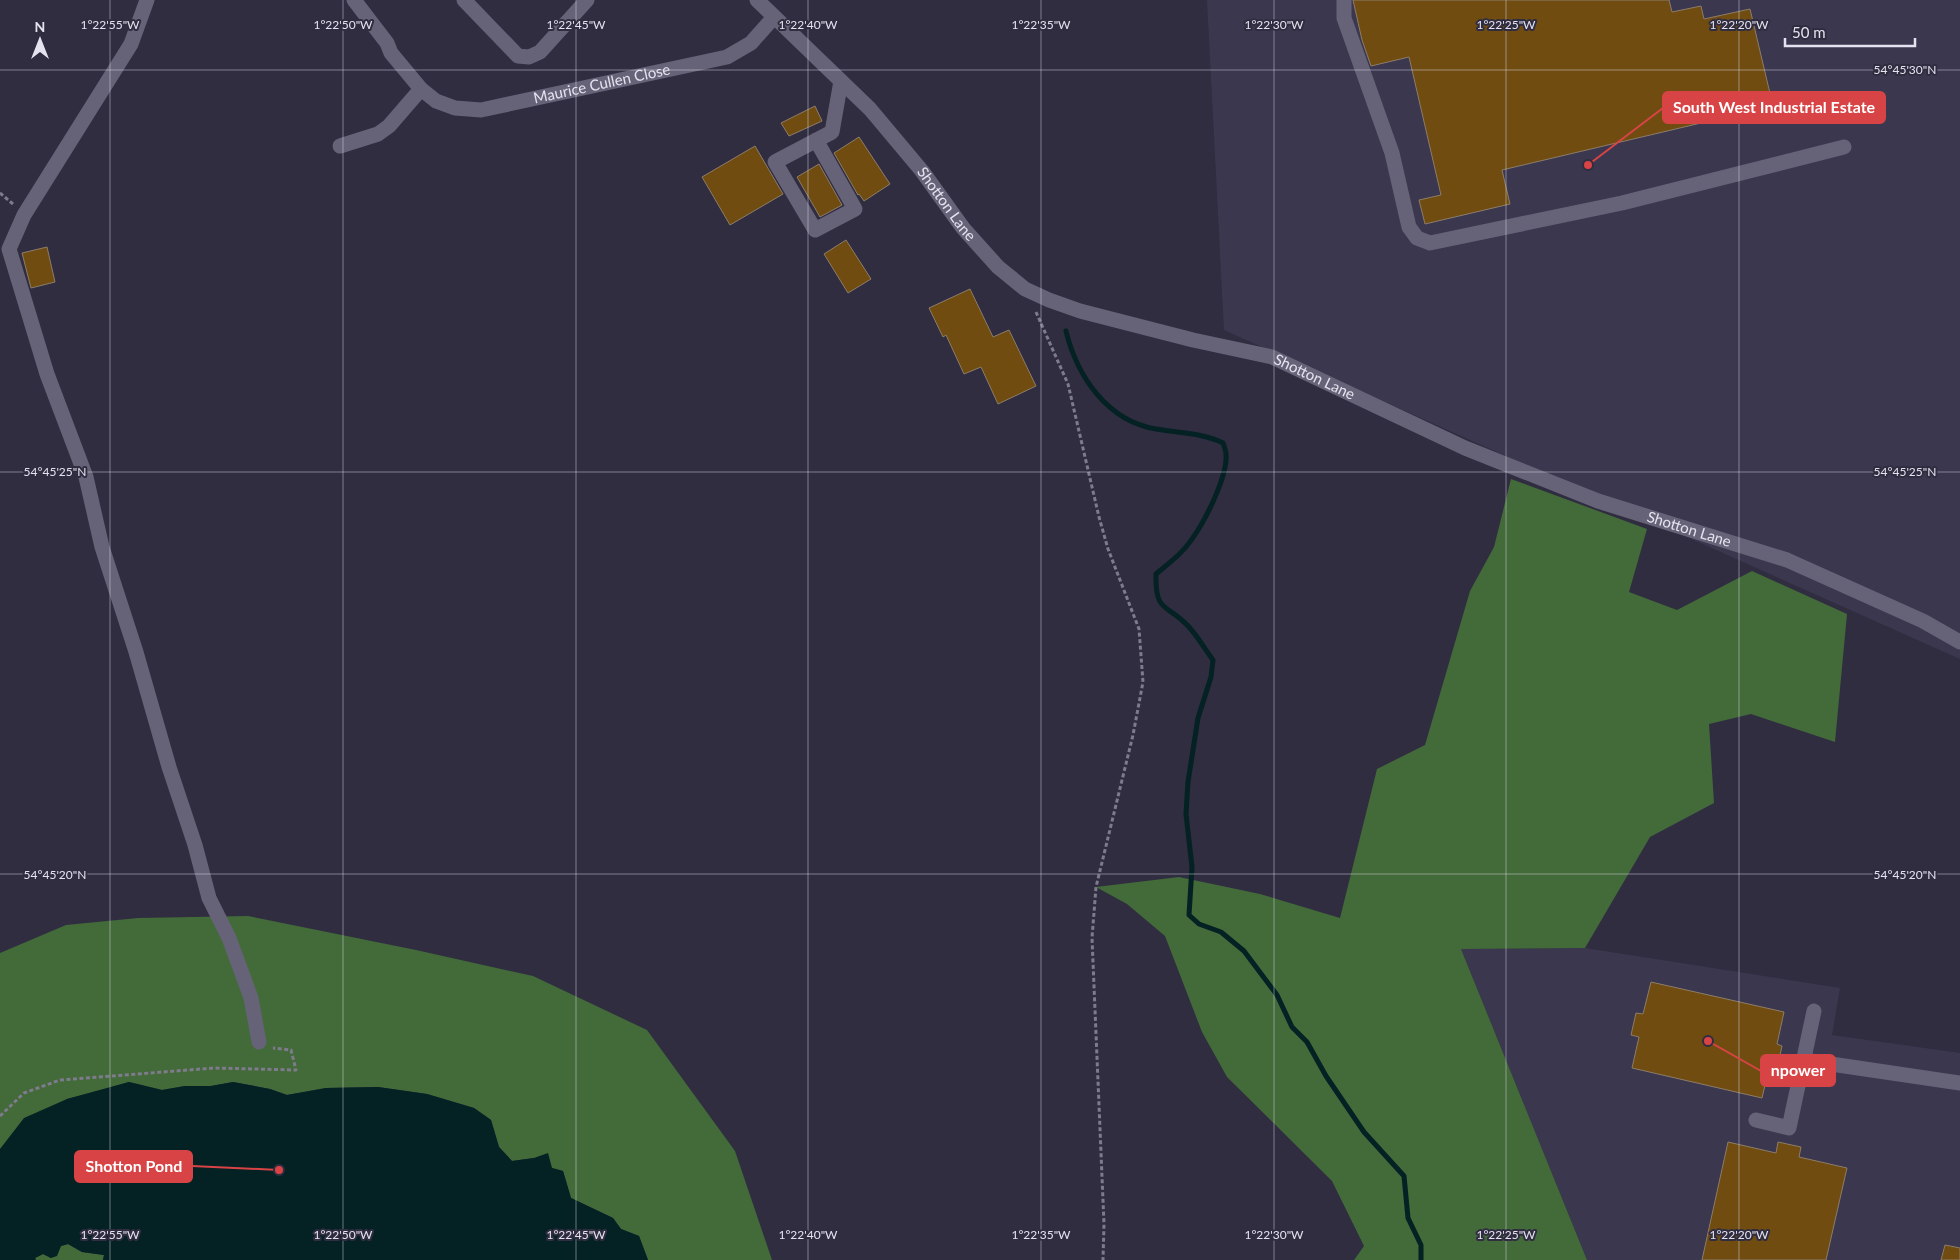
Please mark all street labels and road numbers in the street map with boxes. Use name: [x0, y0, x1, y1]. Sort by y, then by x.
street label: Maurice Cullen Close: [532, 59, 672, 106]
street label: Shotton Lane: [914, 163, 980, 244]
street label: Shotton Lane: [1272, 349, 1358, 403]
street label: Shotton Lane: [1645, 507, 1734, 550]

